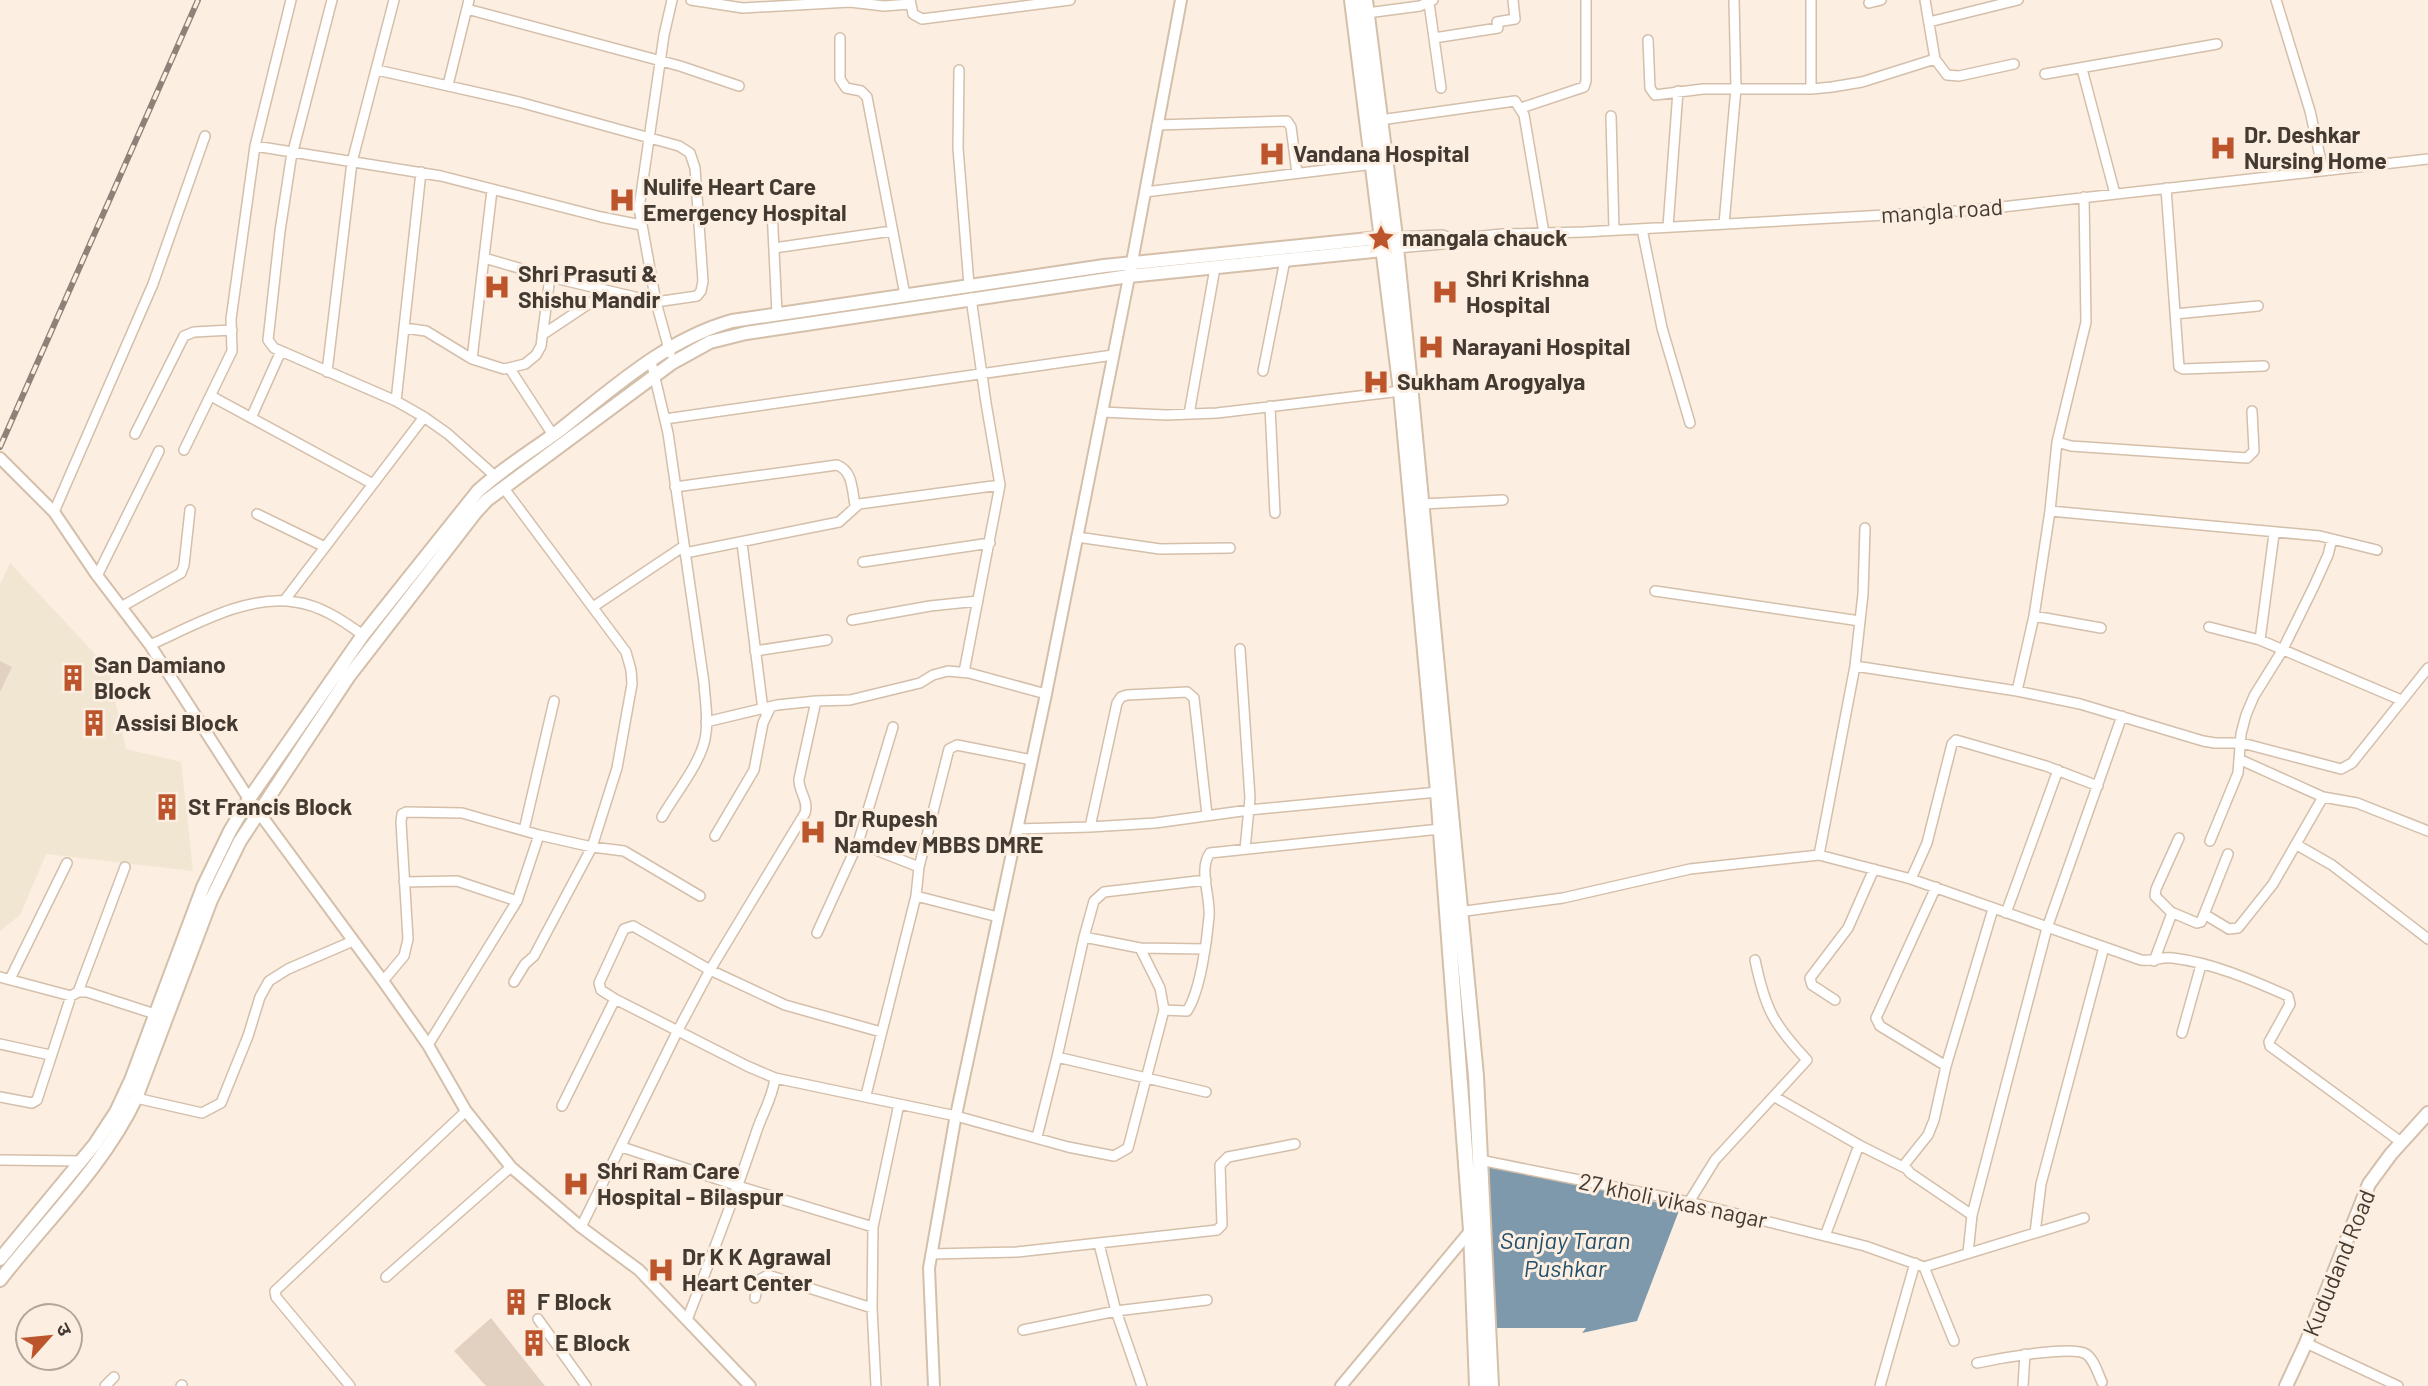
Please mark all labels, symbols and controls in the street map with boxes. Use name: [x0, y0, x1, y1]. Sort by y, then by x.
place label: Dr. Deshkar Nursing Home: [2244, 120, 2387, 174]
hospital icon: Dr. Deshkar Nursing Home: [2208, 133, 2238, 163]
hospital icon: Vandana Hospital: [1257, 139, 1287, 169]
place label: Vandana Hospital: [1293, 139, 1469, 167]
place label: Nulife Heart Care Emergency Hospital: [643, 172, 847, 226]
hospital icon: Nulife Heart Care Emergency Hospital: [607, 185, 637, 215]
street label: mangla road: [1880, 192, 2004, 228]
place icon: mangala chauck: [1366, 223, 1396, 253]
place label: mangala chauck: [1402, 223, 1567, 251]
place label: Shri Prasuti & Shishu Mandir: [518, 259, 660, 313]
place label: Shri Krishna Hospital: [1466, 264, 1589, 318]
hospital icon: Shri Prasuti & Shishu Mandir: [482, 272, 512, 302]
hospital icon: Shri Krishna Hospital: [1430, 277, 1460, 307]
hospital icon: Narayani Hospital: [1416, 332, 1446, 362]
place label: Narayani Hospital: [1452, 332, 1630, 360]
hospital icon: Sukham Arogyalya: [1361, 367, 1391, 397]
place label: Sukham Arogyalya: [1397, 367, 1585, 395]
place label: San Damiano Block: [94, 650, 226, 704]
building icon: San Damiano Block: [58, 663, 88, 693]
building icon: Assisi Block: [79, 708, 109, 738]
place label: Assisi Block: [115, 708, 239, 736]
building icon: St Francis Block: [152, 792, 182, 822]
place label: St Francis Block: [188, 792, 352, 820]
place label: Dr Rupesh Namdev MBBS DMRE: [834, 804, 1044, 858]
hospital icon: Dr Rupesh Namdev MBBS DMRE: [798, 817, 828, 847]
place label: Shri Ram Care Hospital - Bilaspur: [597, 1156, 784, 1210]
street label: 27 kholi vikas nagar: [1576, 1166, 1771, 1234]
hospital icon: Shri Ram Care Hospital - Bilaspur: [561, 1169, 591, 1199]
street label: Kududand Road: [2296, 1185, 2380, 1340]
water label: Sanjay Taran Pushkar: [1500, 1225, 1630, 1282]
place label: Dr K K Agrawal Heart Center: [682, 1242, 831, 1296]
hospital icon: Dr K K Agrawal Heart Center: [646, 1255, 676, 1285]
building icon: F Block: [501, 1287, 531, 1317]
place label: F Block: [537, 1287, 612, 1315]
north arrow: [14, 1302, 84, 1372]
text: उ: [52, 1319, 78, 1340]
building icon: E Block: [519, 1328, 549, 1358]
place label: E Block: [555, 1328, 630, 1356]

